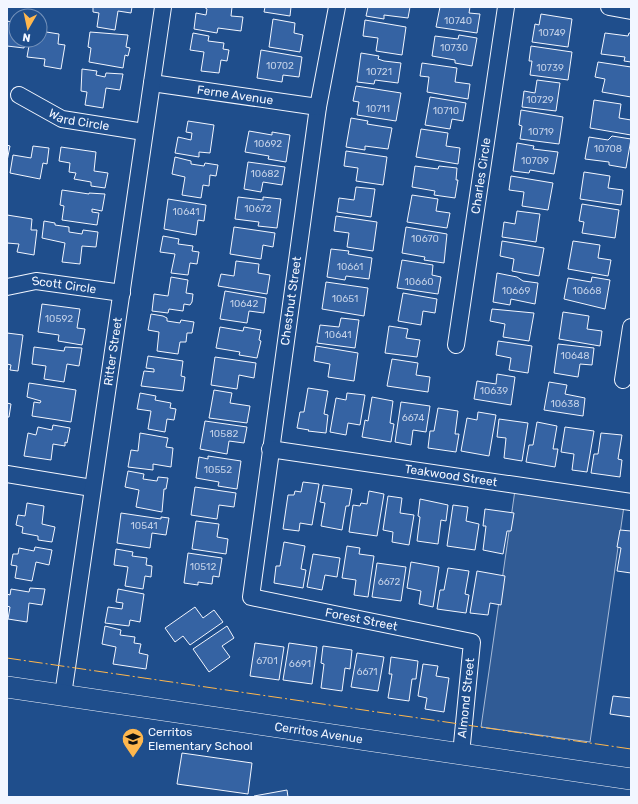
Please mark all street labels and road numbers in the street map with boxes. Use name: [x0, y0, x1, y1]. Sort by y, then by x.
street label: Ferne Avenue: [196, 83, 274, 107]
street label: Ward Circle: [46, 106, 111, 133]
street label: Charles Circle: [468, 137, 494, 215]
street label: Chestnut Street: [278, 255, 304, 346]
street label: Scott Circle: [31, 273, 98, 296]
street label: Ritter Street: [101, 316, 125, 387]
street label: Teakwood Street: [404, 462, 499, 489]
street label: Forest Street: [324, 605, 399, 634]
street label: Almond Street: [455, 657, 477, 739]
street label: Cerritos Avenue: [273, 720, 364, 746]

